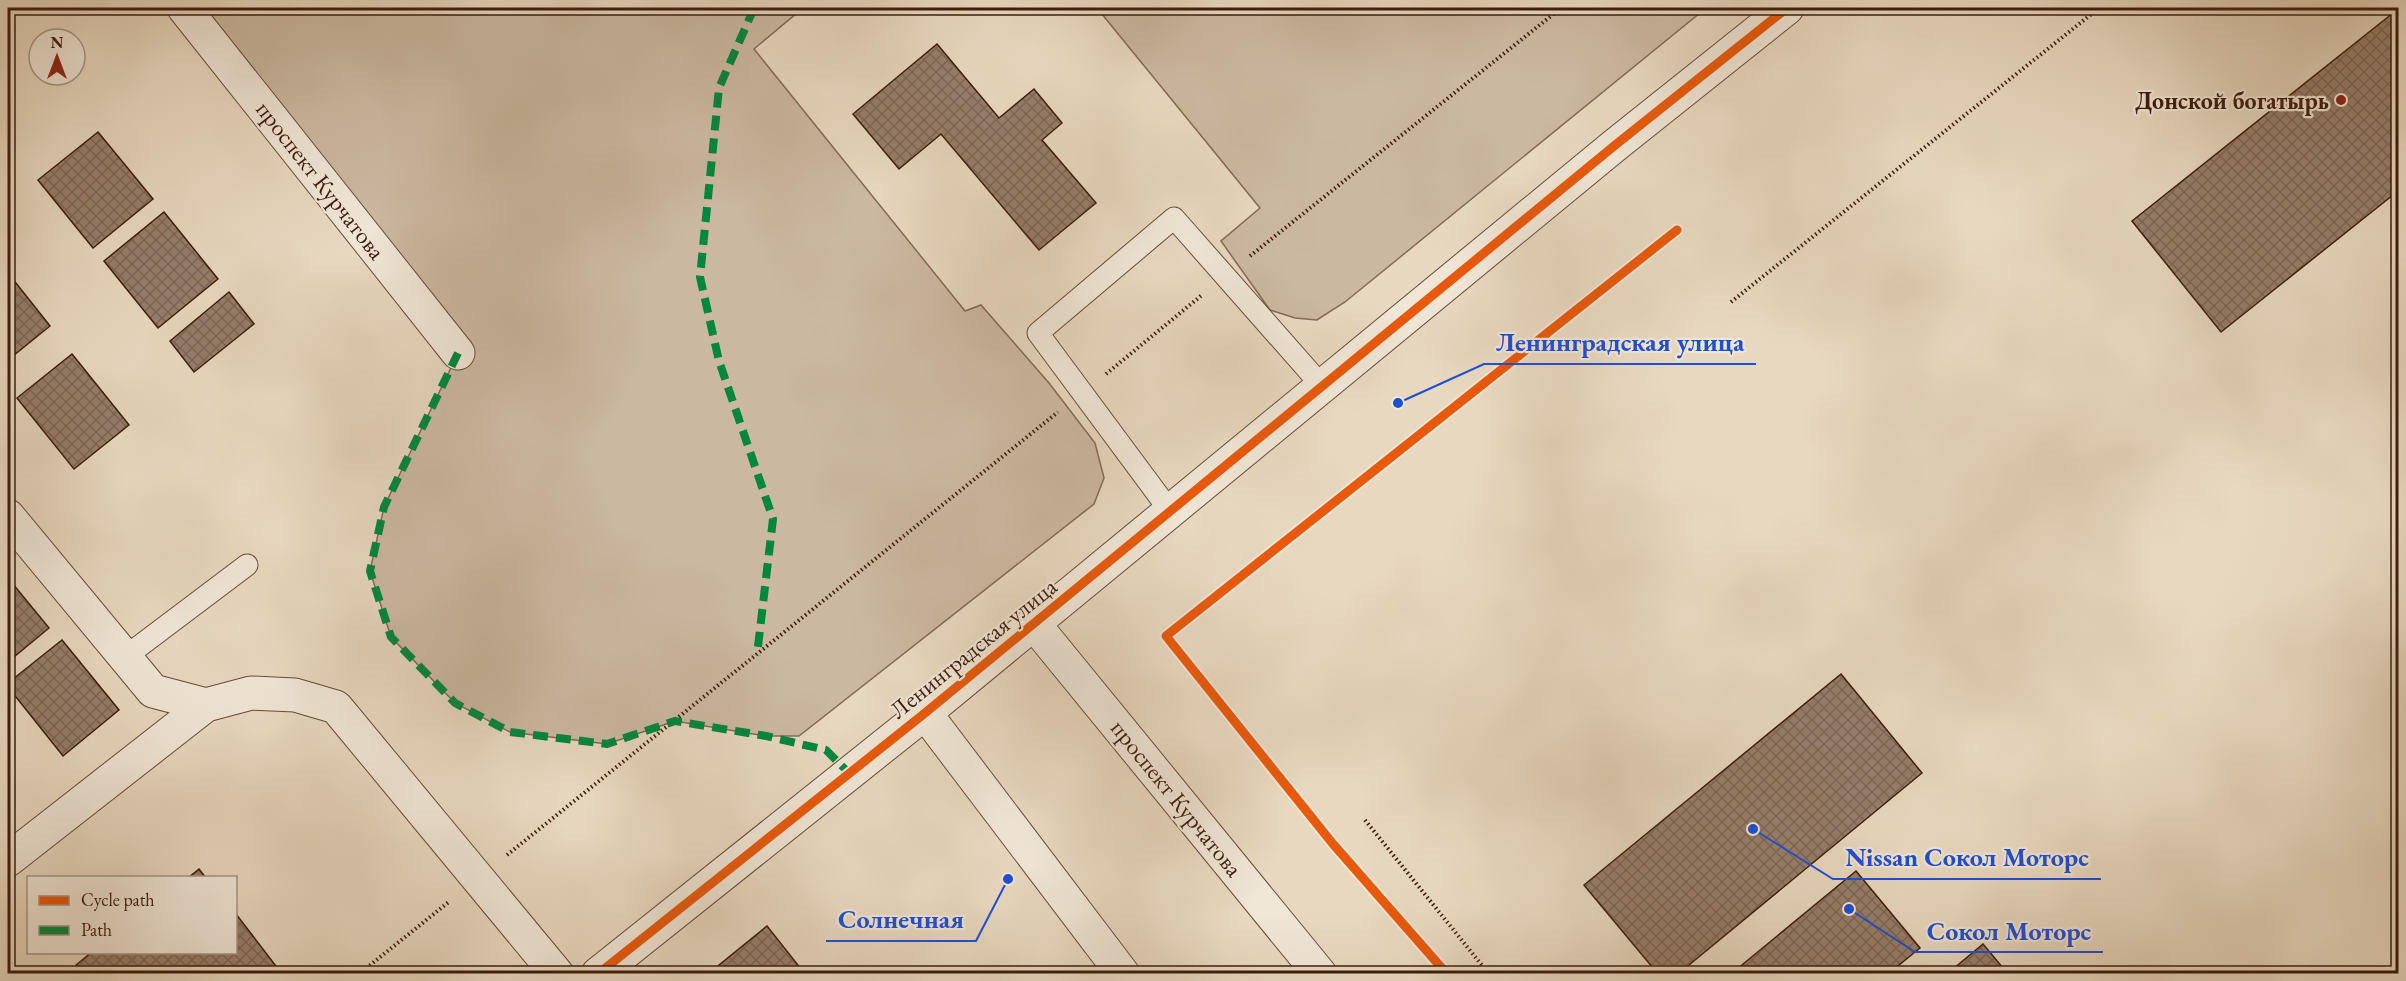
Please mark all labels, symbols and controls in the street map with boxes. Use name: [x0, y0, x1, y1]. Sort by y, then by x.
north arrow: [27, 27, 87, 87]
text: N: [51, 32, 64, 53]
place label: Донской богатырь: [2135, 85, 2329, 116]
marker: Донской богатырь: [2334, 93, 2348, 107]
street label: проспект Курчатова: [249, 94, 393, 266]
callout: Ленинградская улица: [1484, 320, 1756, 364]
text: Ленинградская улица: [1496, 325, 1745, 359]
street label: Ленинградская улица: [883, 571, 1063, 725]
street label: проспект Курчатова: [1104, 713, 1250, 883]
callout: Nissan Сокол Моторс: [1833, 835, 2101, 879]
text: Nissan Сокол Моторс: [1845, 840, 2089, 874]
legend: [27, 876, 237, 954]
text: Cycle path: [81, 888, 155, 911]
callout: Солнечная: [826, 897, 976, 941]
text: Солнечная: [838, 902, 964, 936]
callout: Сокол Моторс: [1915, 908, 2103, 952]
text: Сокол Моторс: [1927, 914, 2092, 948]
text: Path: [81, 918, 112, 941]

